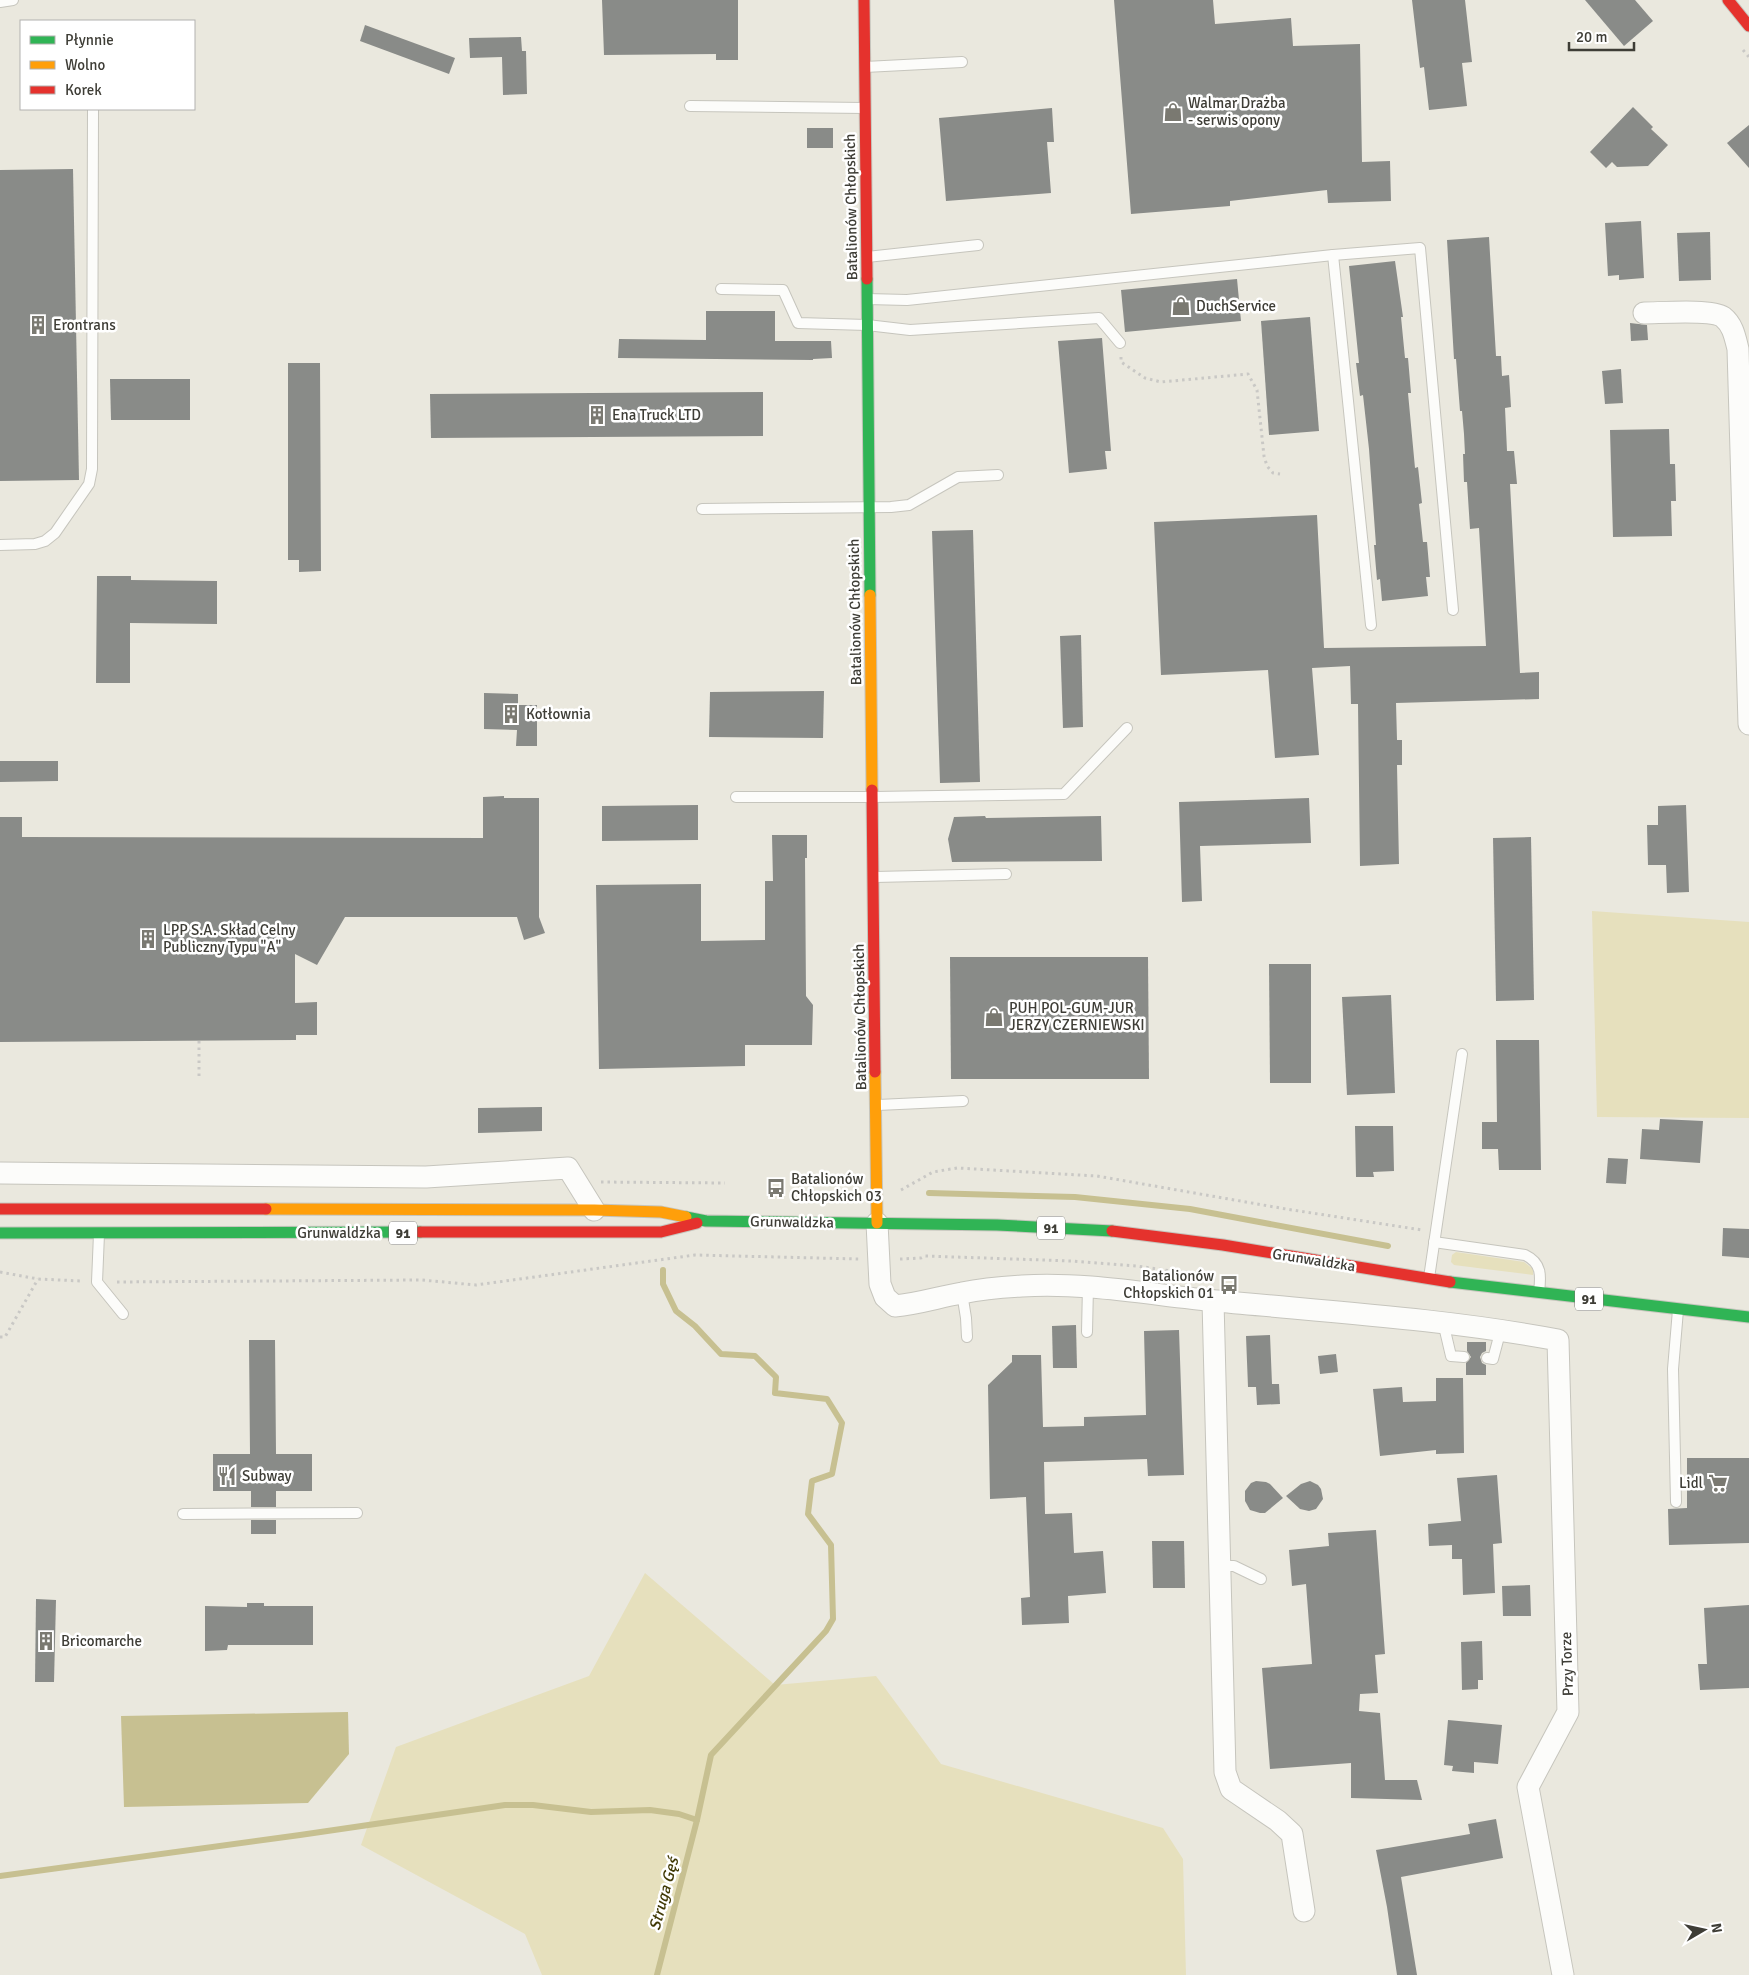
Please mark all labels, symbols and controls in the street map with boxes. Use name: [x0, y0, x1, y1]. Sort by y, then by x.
legend: [20, 20, 195, 110]
scale bar: [1569, 20, 1634, 52]
text: 20 m: [1576, 28, 1607, 46]
text: Płynnie: [65, 31, 114, 49]
text: Wolno: [65, 56, 106, 74]
text: Korek: [65, 81, 102, 99]
place label: Walmar Drażba - serwis opony: [1188, 94, 1286, 129]
shop icon: Walmar Drażba - serwis opony: [1162, 101, 1184, 123]
street label: Batalionów Chłopskich: [841, 133, 861, 281]
shop icon: DuchService: [1170, 295, 1192, 317]
place label: DuchService: [1196, 297, 1276, 315]
building icon: Erontrans: [27, 314, 49, 336]
place label: Erontrans: [53, 316, 116, 334]
building icon: Ena Truck LTD: [586, 404, 608, 426]
place label: Ena Truck LTD: [612, 406, 701, 424]
street label: Batalionów Chłopskich: [845, 538, 865, 686]
building icon: Kotłownia: [500, 703, 522, 725]
place label: Kotłownia: [526, 705, 591, 723]
place label: LPP S.A. Skład Celny Publiczny Typu "A": [163, 921, 295, 956]
building icon: LPP S.A. Skład Celny Publiczny Typu "A": [137, 928, 159, 950]
street label: Batalionów Chłopskich: [850, 943, 870, 1091]
place label: PUH POL-GUM-JUR JERZY CZERNIEWSKI: [1009, 999, 1145, 1034]
shop icon: PUH POL-GUM-JUR JERZY CZERNIEWSKI: [983, 1006, 1005, 1028]
place label: Batalionów Chłopskich 03: [791, 1170, 882, 1205]
bus stop icon: Batalionów Chłopskich 03: [765, 1177, 787, 1199]
street label: Grunwaldzka: [750, 1212, 834, 1232]
road number: 91: [1037, 1216, 1065, 1240]
road number: 91: [389, 1222, 417, 1244]
street label: Grunwaldzka: [297, 1224, 381, 1242]
street label: Grunwaldzka: [1271, 1245, 1357, 1275]
place label: Batalionów Chłopskich 01: [1123, 1267, 1214, 1302]
bus stop icon: Batalionów Chłopskich 01: [1218, 1274, 1240, 1296]
road number: 91: [1575, 1288, 1603, 1310]
restaurant icon: Subway: [216, 1465, 238, 1487]
place label: Subway: [242, 1467, 292, 1485]
supermarket icon: Lidl: [1707, 1472, 1729, 1494]
place label: Lidl: [1679, 1474, 1703, 1492]
building icon: Bricomarche: [35, 1630, 57, 1652]
street label: Przy Torze: [1557, 1631, 1577, 1697]
place label: Bricomarche: [61, 1632, 142, 1650]
water label: Struga Gęś: [645, 1854, 684, 1933]
north arrow: [1679, 1905, 1729, 1955]
text: N: [1707, 1922, 1726, 1934]

